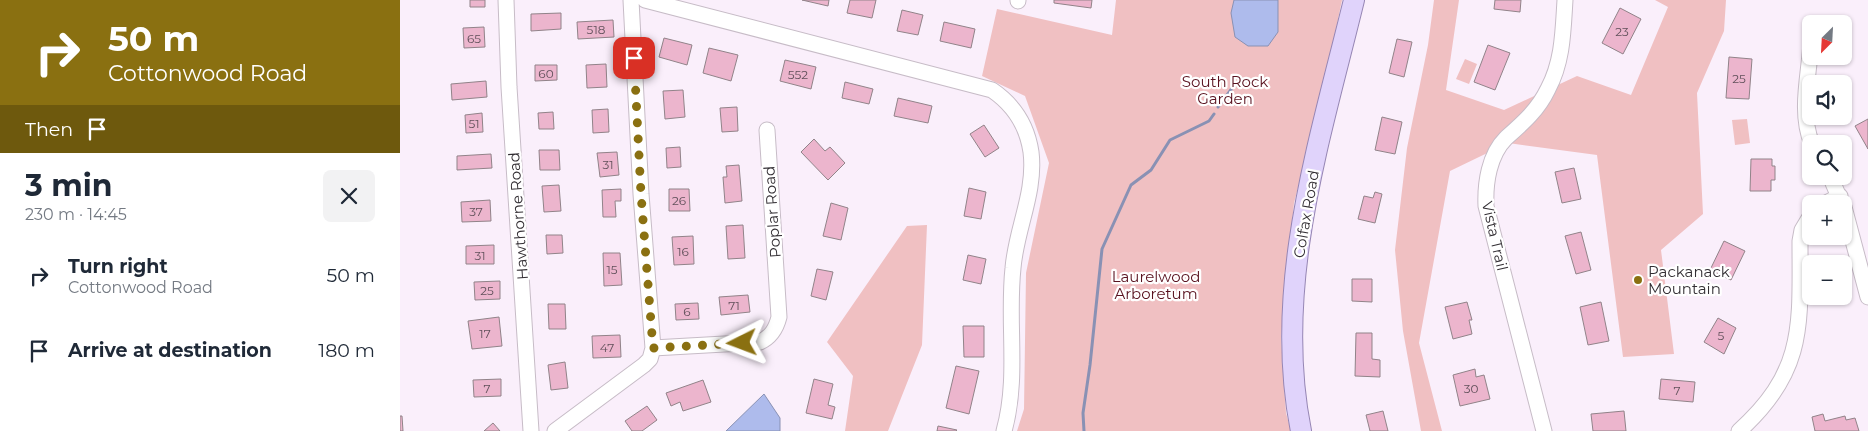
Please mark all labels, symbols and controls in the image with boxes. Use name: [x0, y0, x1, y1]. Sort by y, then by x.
north arrow: [1802, 15, 1852, 65]
map controls: [1802, 15, 1852, 305]
text: 50 m: [108, 17, 199, 60]
icon: right: [25, 20, 90, 85]
house number: 518: [587, 22, 606, 37]
house number: 23: [1615, 24, 1629, 39]
house number: 65: [467, 31, 481, 46]
pin: [613, 37, 655, 79]
icon: arrive: [620, 44, 648, 72]
text: Cottonwood Road: [108, 60, 307, 87]
house number: 60: [538, 66, 554, 81]
house number: 552: [788, 67, 808, 82]
house number: 25: [1732, 71, 1746, 86]
park label: South Rock Garden: [1182, 72, 1268, 108]
button: sound: [1802, 75, 1852, 125]
icon: arrive: [83, 115, 111, 143]
house number: 51: [468, 116, 480, 131]
text: Then: [25, 118, 73, 141]
button: search: [1802, 135, 1852, 185]
street label: Hawthorne Road: [504, 151, 532, 281]
house number: 31: [602, 157, 614, 172]
street label: Poplar Road: [759, 165, 785, 259]
text: 3 min: [25, 167, 112, 204]
street label: Colfax Road: [1289, 169, 1323, 259]
button: close: [323, 170, 375, 222]
house number: 26: [672, 193, 686, 208]
button: +: [1802, 195, 1852, 245]
street label: Vista Trail: [1478, 199, 1512, 273]
house number: 37: [469, 204, 483, 219]
text: 230 m · 14:45: [25, 205, 127, 224]
house number: 16: [677, 244, 689, 259]
house number: 31: [474, 248, 486, 263]
text: Turn right: [68, 255, 168, 278]
button: −: [1802, 255, 1852, 305]
icon: right: [25, 262, 53, 290]
house number: 15: [606, 262, 618, 277]
place label: Packanack Mountain: [1648, 262, 1730, 298]
text: 50 m: [327, 264, 375, 287]
park label: Laurelwood Arboretum: [1112, 267, 1200, 303]
marker: Packanack Mountain: [1632, 274, 1644, 286]
text: Cottonwood Road: [68, 278, 213, 297]
house number: 25: [480, 283, 494, 298]
house number: 71: [728, 298, 740, 313]
house number: 6: [683, 304, 691, 319]
position arrow: [715, 316, 767, 368]
house number: 17: [479, 326, 491, 341]
house number: 5: [1718, 328, 1725, 343]
icon: arrive: [25, 337, 53, 365]
text: Arrive at destination: [68, 339, 272, 362]
text: 180 m: [318, 339, 375, 362]
house number: 47: [600, 340, 614, 355]
house number: 7: [483, 381, 491, 396]
house number: 30: [1464, 381, 1478, 396]
house number: 7: [1673, 383, 1681, 398]

